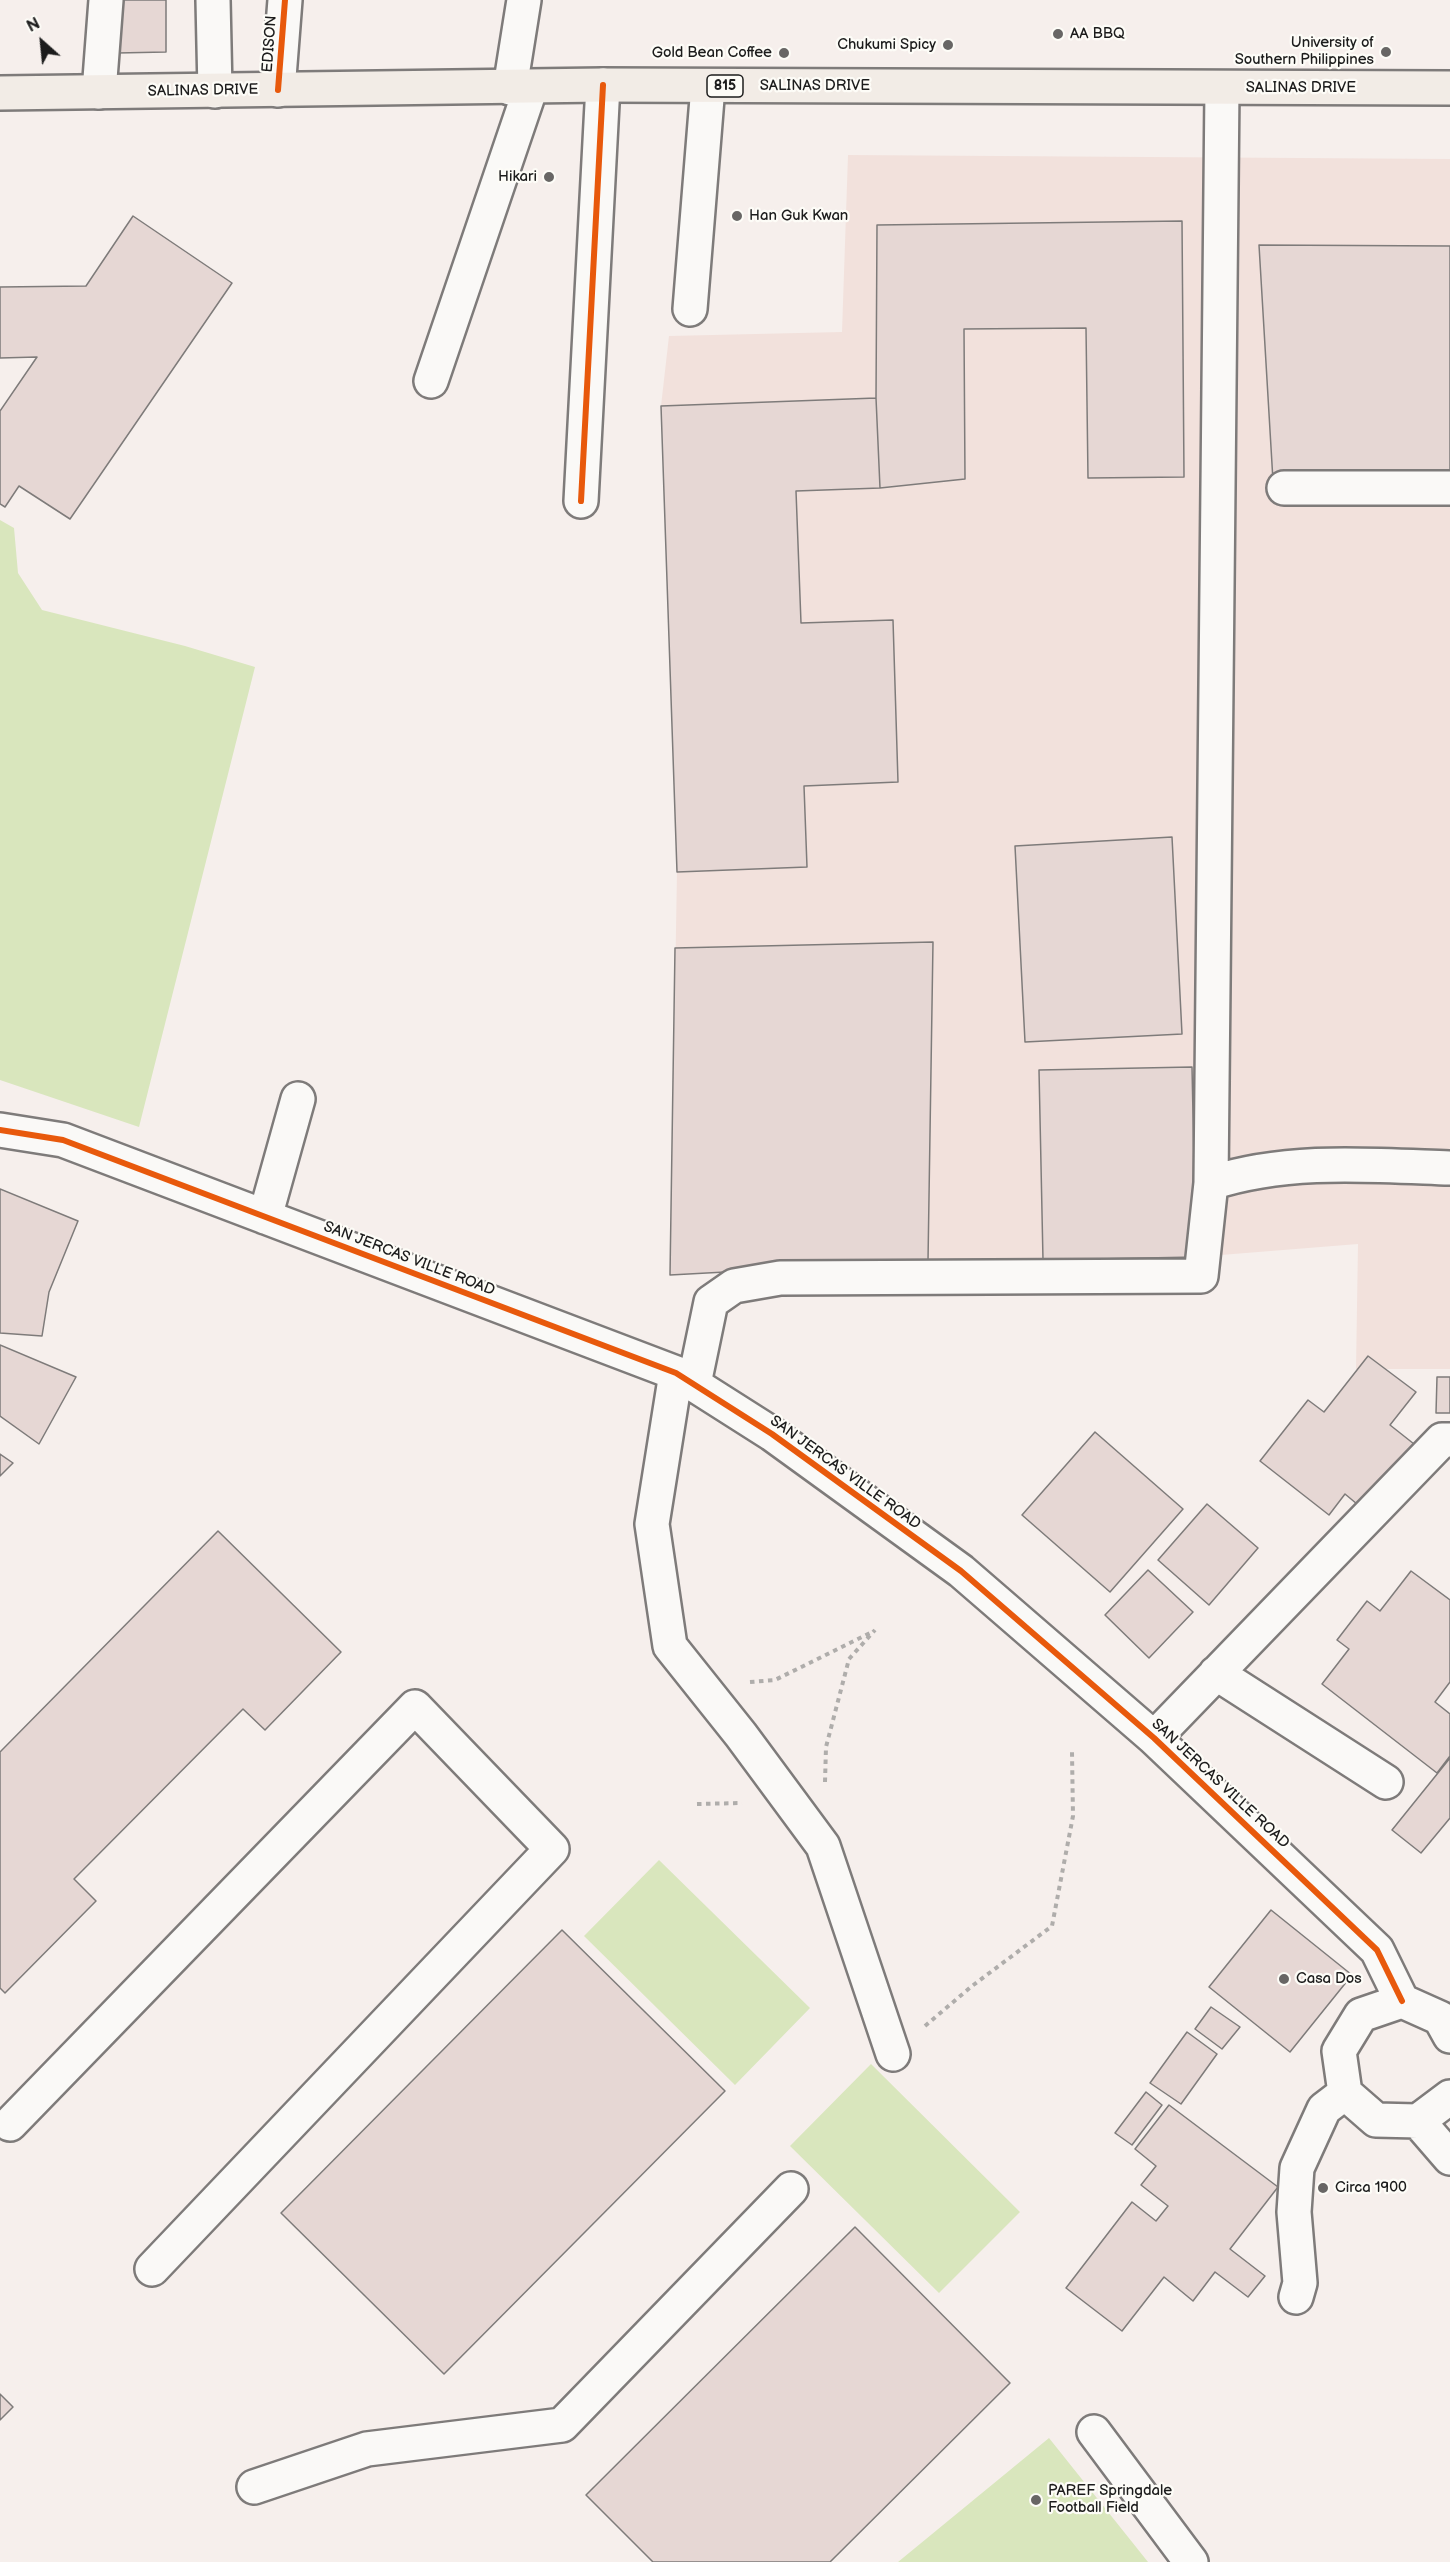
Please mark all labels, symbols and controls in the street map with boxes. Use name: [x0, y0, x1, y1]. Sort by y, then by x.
north arrow: [12, 12, 72, 72]
text: N: [24, 14, 43, 37]
street label: EDISON: [259, 15, 281, 73]
place label: AA BBQ: [1070, 25, 1125, 43]
marker: AA BBQ: [1051, 27, 1065, 41]
place label: University of Southern Philippines: [1235, 34, 1374, 69]
place label: Chukumi Spicy: [837, 36, 936, 54]
marker: Chukumi Spicy: [941, 38, 955, 52]
place label: Gold Bean Coffee: [652, 44, 772, 62]
marker: University of Southern Philippines: [1379, 45, 1393, 59]
marker: Gold Bean Coffee: [777, 46, 791, 60]
road number: 815: [707, 75, 743, 97]
street label: SALINAS DRIVE: [760, 77, 870, 95]
street label: SALINAS DRIVE: [1246, 79, 1356, 97]
street label: SALINAS DRIVE: [148, 81, 258, 101]
place label: Hikari: [498, 168, 537, 186]
marker: Hikari: [542, 170, 556, 184]
place label: Han Guk Kwan: [749, 207, 848, 225]
marker: Han Guk Kwan: [730, 209, 744, 223]
street label: SAN JERCAS VILLE ROAD: [321, 1218, 497, 1300]
street label: SAN JERCAS VILLE ROAD: [766, 1412, 924, 1534]
street label: SAN JERCAS VILLE ROAD: [1147, 1715, 1293, 1853]
place label: Casa Dos: [1296, 1970, 1362, 1988]
marker: Casa Dos: [1277, 1972, 1291, 1986]
place label: Circa 1900: [1335, 2179, 1407, 2197]
marker: Circa 1900: [1316, 2181, 1330, 2195]
place label: PAREF Springdale Football Field: [1048, 2482, 1172, 2517]
marker: PAREF Springdale Football Field: [1029, 2493, 1043, 2507]

